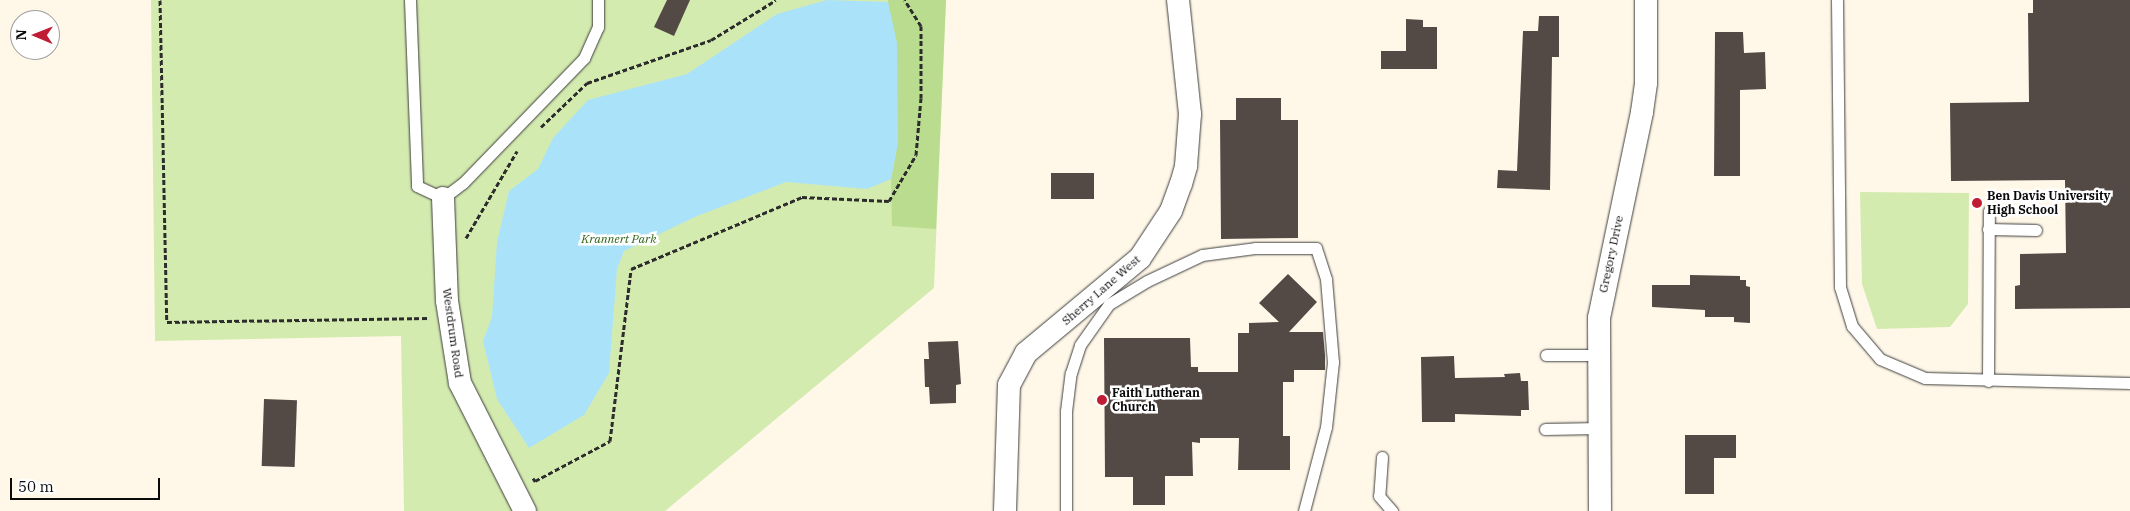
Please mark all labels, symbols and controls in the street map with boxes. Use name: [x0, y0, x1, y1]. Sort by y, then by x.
north arrow: [10, 10, 60, 60]
text: N: [12, 29, 30, 40]
place label: Ben Davis University High School: [1987, 189, 2110, 217]
marker: Ben Davis University High School: [1971, 197, 1983, 209]
street label: Gregory Drive: [1596, 214, 1626, 294]
park label: Krannert Park: [581, 232, 657, 246]
street label: Sherry Lane West: [1059, 252, 1143, 328]
street label: Westdrum Road: [440, 287, 466, 379]
place label: Faith Lutheran Church: [1112, 386, 1200, 414]
marker: Faith Lutheran Church: [1096, 394, 1108, 406]
scale bar: [12, 468, 162, 500]
text: 50 m: [18, 477, 54, 496]

